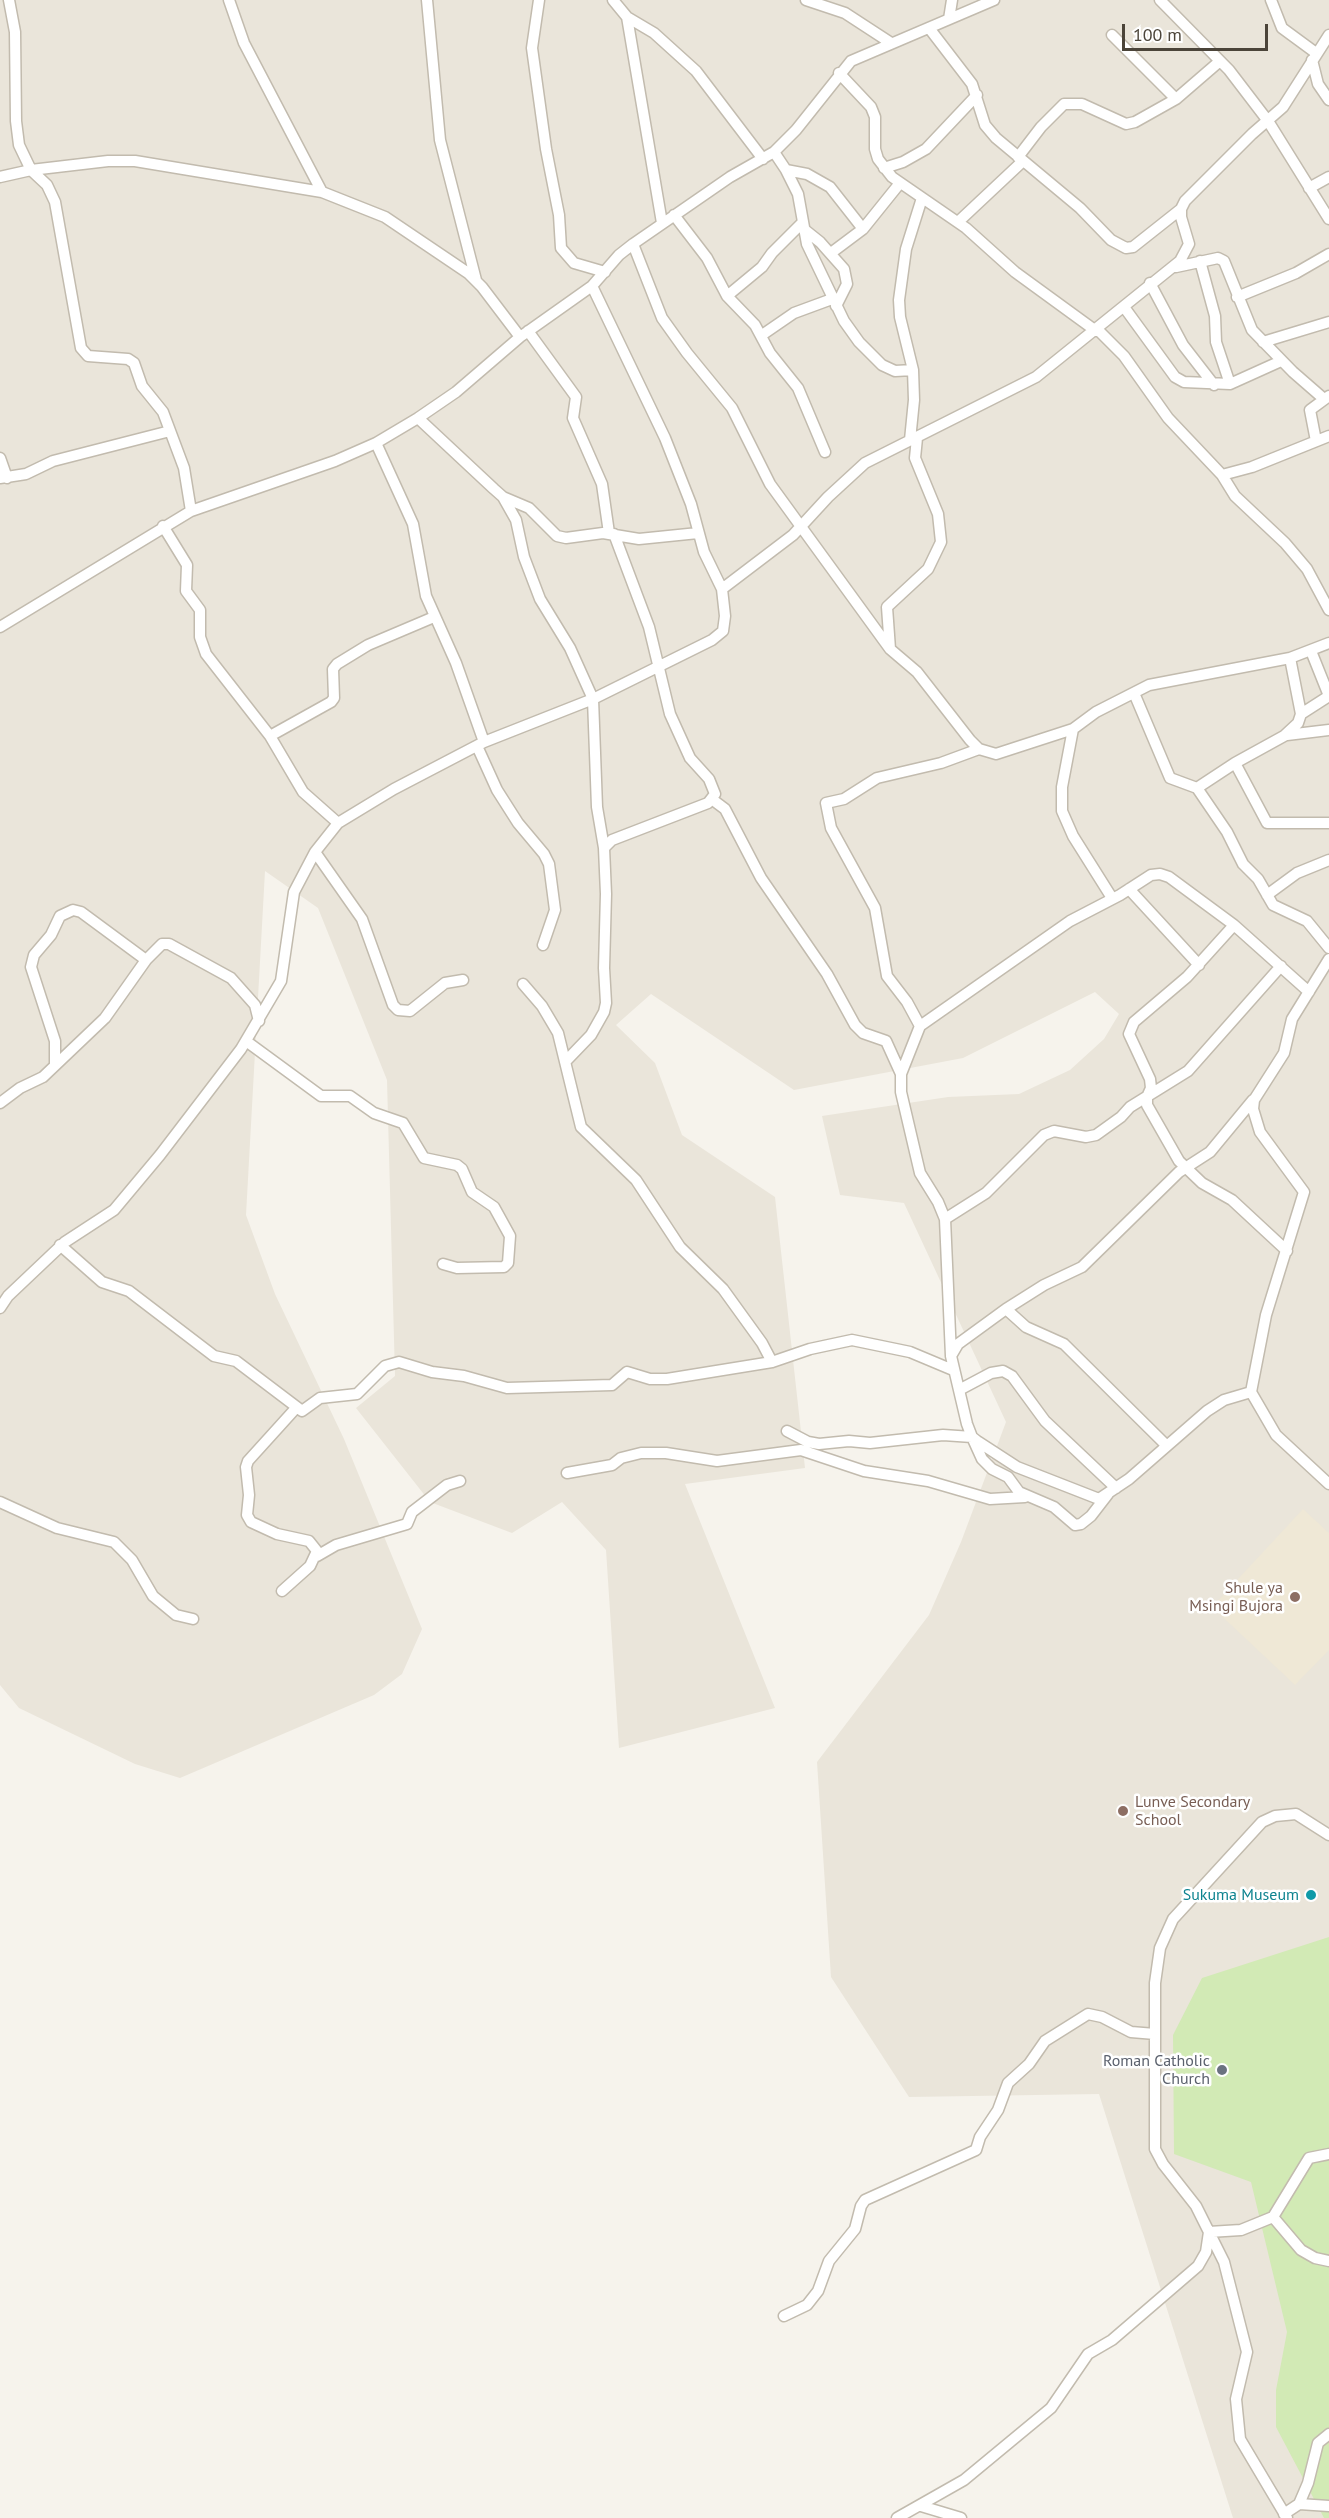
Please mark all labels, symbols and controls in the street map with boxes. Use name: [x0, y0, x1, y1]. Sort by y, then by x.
scale bar: [1125, 12, 1270, 50]
text: 100 m: [1133, 23, 1182, 46]
place label: Shule ya Msingi Bujora: [1189, 1578, 1283, 1616]
marker: Shule ya Msingi Bujora: [1288, 1590, 1302, 1604]
place label: Lunve Secondary School: [1135, 1792, 1250, 1830]
marker: Lunve Secondary School: [1116, 1804, 1130, 1818]
place label: Sukuma Museum: [1183, 1885, 1299, 1905]
marker: Sukuma Museum: [1304, 1888, 1318, 1902]
place label: Roman Catholic Church: [1103, 2051, 1210, 2089]
marker: Roman Catholic Church: [1215, 2063, 1229, 2077]

